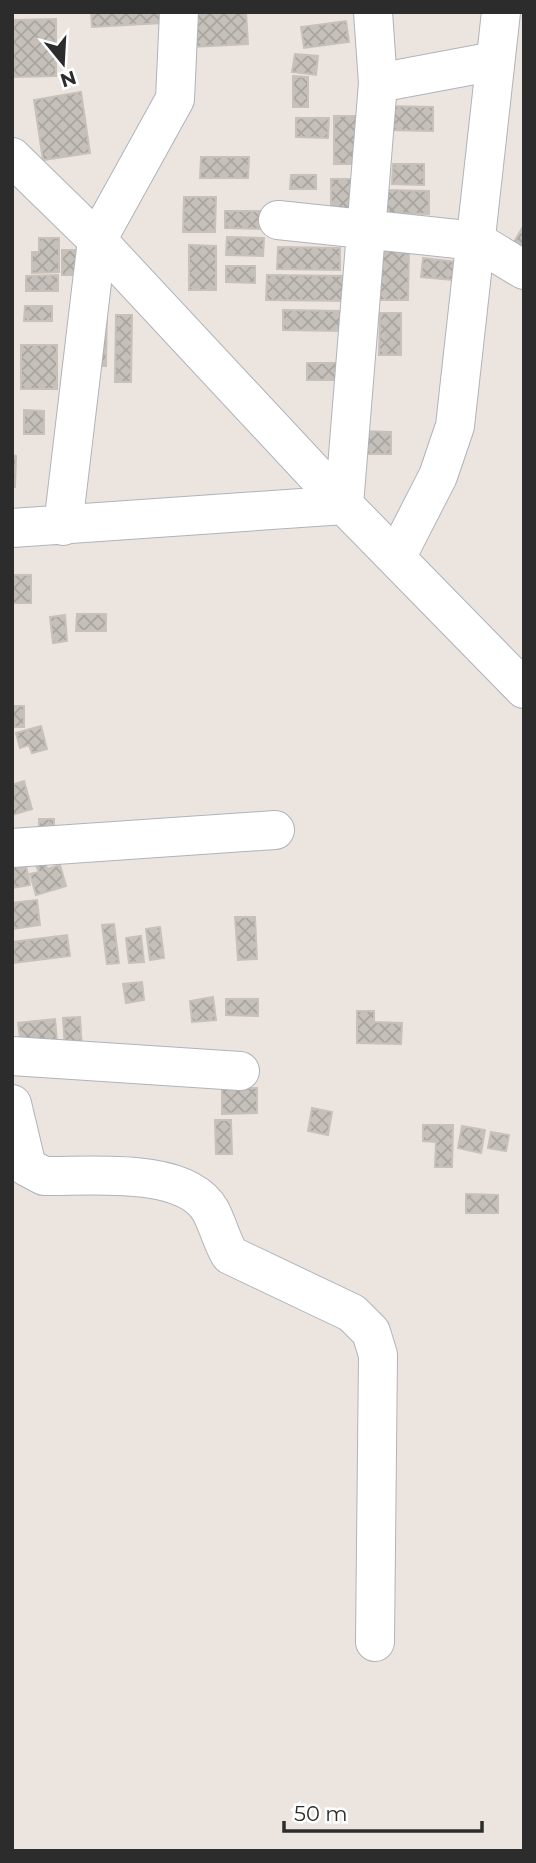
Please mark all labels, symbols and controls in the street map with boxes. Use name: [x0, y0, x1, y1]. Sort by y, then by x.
north arrow: [28, 28, 98, 98]
text: N: [57, 65, 79, 92]
scale bar: [284, 1790, 482, 1834]
text: 50 m: [294, 1801, 348, 1826]

